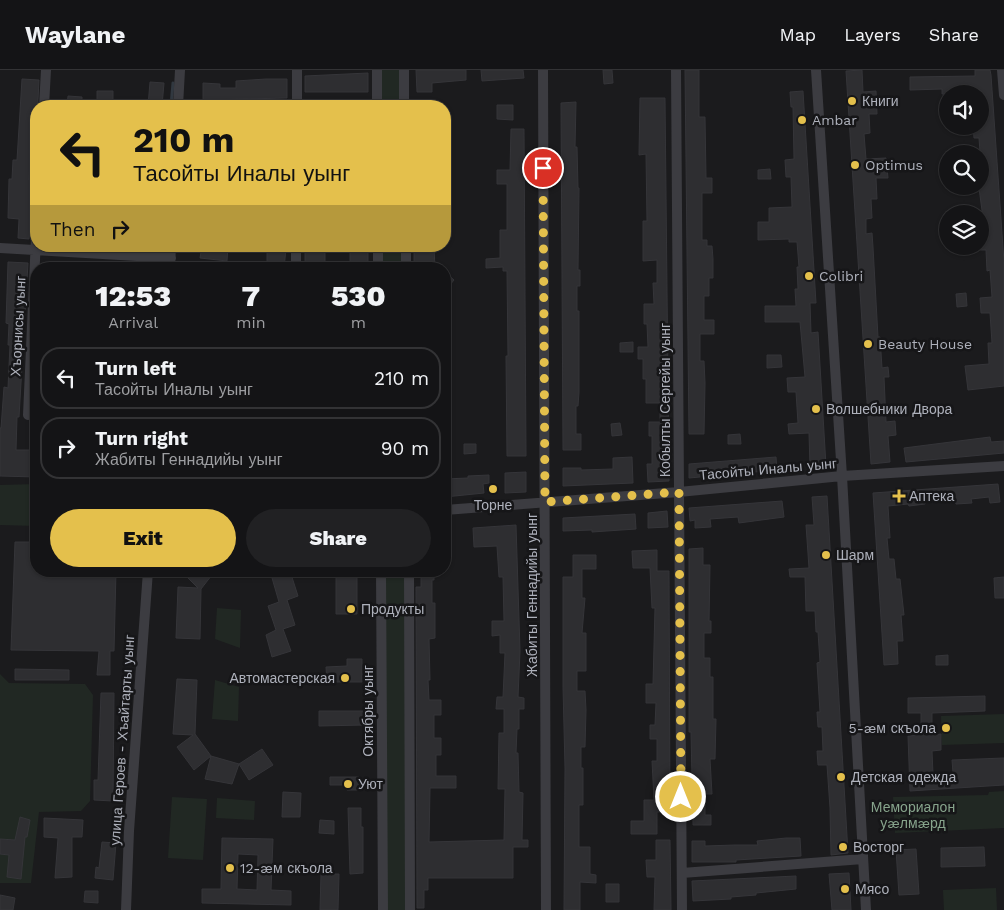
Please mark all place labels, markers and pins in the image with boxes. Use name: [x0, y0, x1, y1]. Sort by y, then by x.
place label: Книги: [862, 93, 899, 109]
marker: Книги: [846, 95, 858, 107]
place label: Ambar: [812, 112, 857, 128]
marker: Ambar: [796, 114, 808, 126]
pin: [522, 147, 564, 189]
place label: Optimus: [865, 157, 923, 173]
marker: Optimus: [849, 159, 861, 171]
place label: Colibri: [819, 268, 863, 284]
marker: Colibri: [803, 270, 815, 282]
place label: Beauty House: [878, 336, 972, 352]
marker: Beauty House: [862, 338, 874, 350]
place label: Волшебники Двора: [826, 401, 952, 417]
marker: Волшебники Двора: [810, 403, 822, 415]
marker: Торне: [487, 483, 499, 495]
place label: Аптека: [909, 488, 954, 504]
marker: Аптека: [893, 490, 905, 502]
place label: Торне: [474, 497, 512, 513]
place label: Шарм: [836, 547, 874, 563]
marker: Шарм: [820, 549, 832, 561]
place label: Продукты: [361, 601, 424, 617]
marker: Продукты: [345, 603, 357, 615]
place label: Автомастерская: [229, 670, 335, 686]
marker: Автомастерская: [339, 672, 351, 684]
place label: 5-æм скъола: [849, 720, 936, 736]
marker: 5-æм скъола: [940, 722, 952, 734]
place label: Детская одежда: [851, 769, 956, 785]
marker: Детская одежда: [835, 771, 847, 783]
place label: Уют: [358, 776, 383, 792]
marker: Уют: [342, 778, 354, 790]
place label: Восторг: [853, 839, 904, 855]
marker: Восторг: [837, 841, 849, 853]
place label: 12-æм скъола: [240, 860, 333, 876]
marker: 12-æм скъола: [224, 862, 236, 874]
place label: Мясо: [855, 881, 889, 897]
marker: Мясо: [839, 883, 851, 895]

